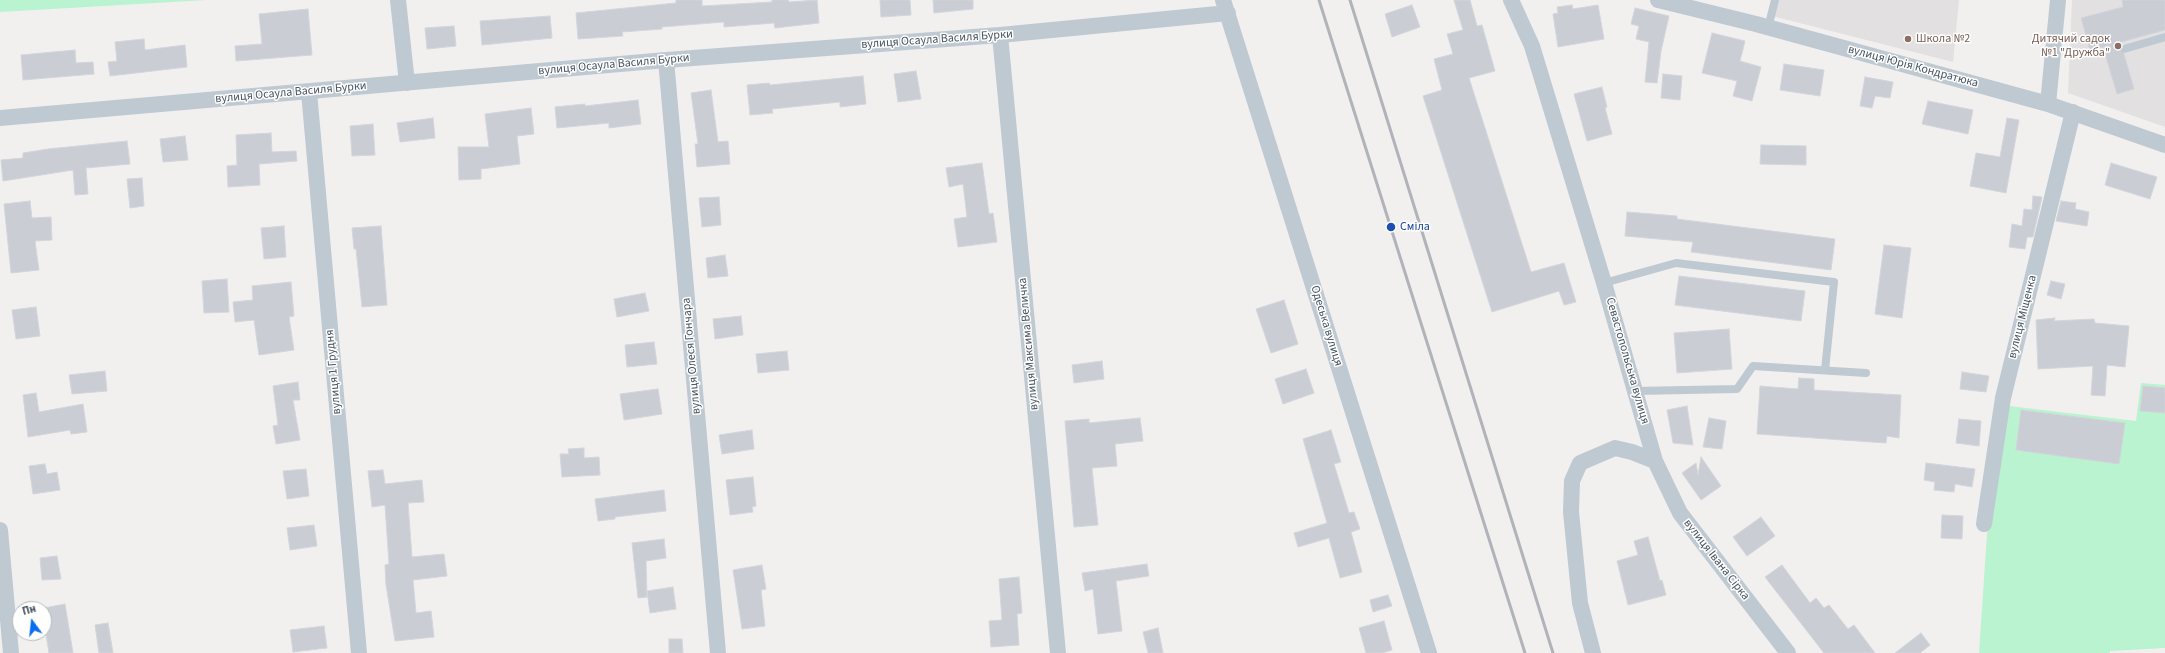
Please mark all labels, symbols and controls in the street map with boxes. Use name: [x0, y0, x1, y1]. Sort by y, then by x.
street label: вулиця Осаула Василя Бурки: [861, 28, 1013, 52]
place label: Школа №2: [1916, 32, 1970, 46]
place label: Дитячий садок №1 "Дружба": [2032, 32, 2110, 60]
marker: Школа №2: [1903, 34, 1913, 44]
marker: Дитячий садок №1 "Дружба": [2113, 41, 2123, 51]
street label: вулиця Юрія Кондратюка: [1846, 43, 1980, 91]
street label: вулиця Осаула Василя Бурки: [538, 51, 690, 79]
street label: вулиця Осаула Василя Бурки: [215, 79, 367, 107]
place label: Сміла: [1400, 220, 1430, 234]
marker: Сміла: [1385, 221, 1397, 233]
street label: вулиця Міщенка: [2006, 274, 2040, 360]
street label: вулиця Максима Величка: [1016, 277, 1042, 411]
street label: Одеська вулиця: [1307, 284, 1345, 368]
street label: Севастопольська вулиця: [1602, 296, 1652, 426]
street label: вулиця Олеся Гончара: [680, 297, 704, 415]
street label: вулиця 1 Грудня: [323, 329, 345, 415]
street label: вулиця Івана Сірка: [1680, 517, 1752, 603]
north arrow: [12, 601, 52, 641]
text: Пн: [20, 601, 38, 619]

